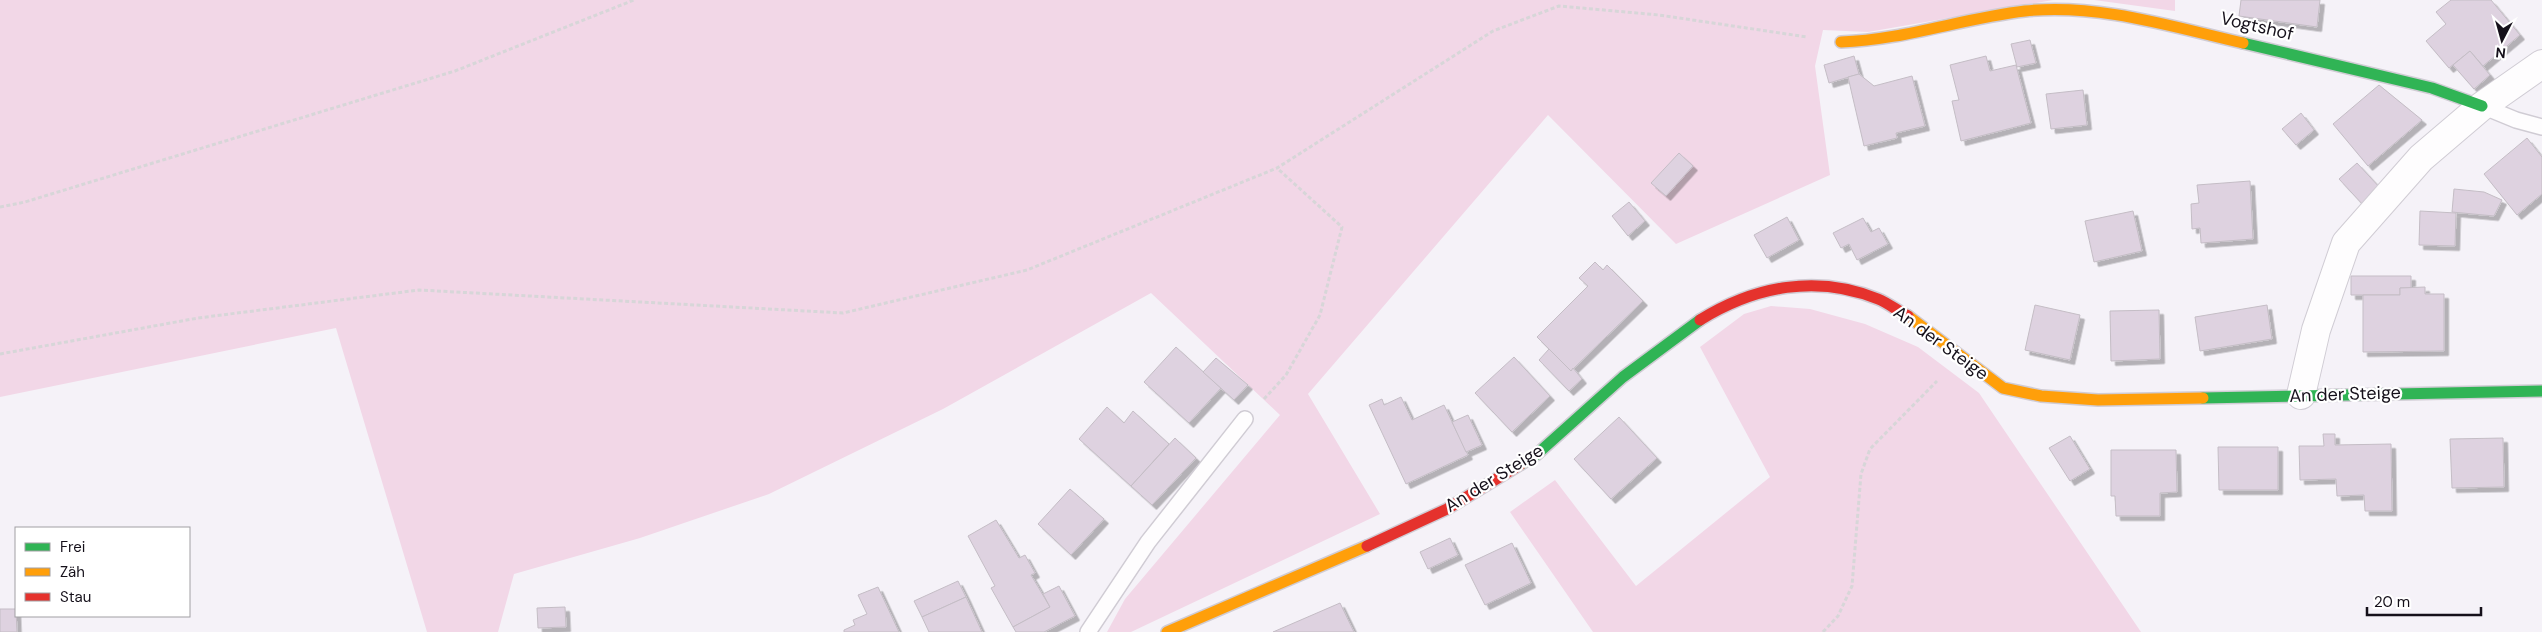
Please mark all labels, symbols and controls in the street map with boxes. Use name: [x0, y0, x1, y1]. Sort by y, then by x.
street label: Vogtshof: [2218, 6, 2296, 46]
north arrow: [2477, 15, 2527, 65]
text: N: [2495, 43, 2507, 62]
street label: An der Steige: [1889, 300, 1993, 386]
street label: An der Steige: [2289, 380, 2401, 408]
street label: An der Steige: [1440, 438, 1548, 518]
legend: [15, 527, 190, 617]
text: Frei: [60, 537, 85, 557]
text: Zäh: [60, 562, 85, 582]
scale bar: [2367, 584, 2481, 616]
text: Stau: [60, 587, 91, 607]
text: 20 m: [2374, 592, 2410, 612]

